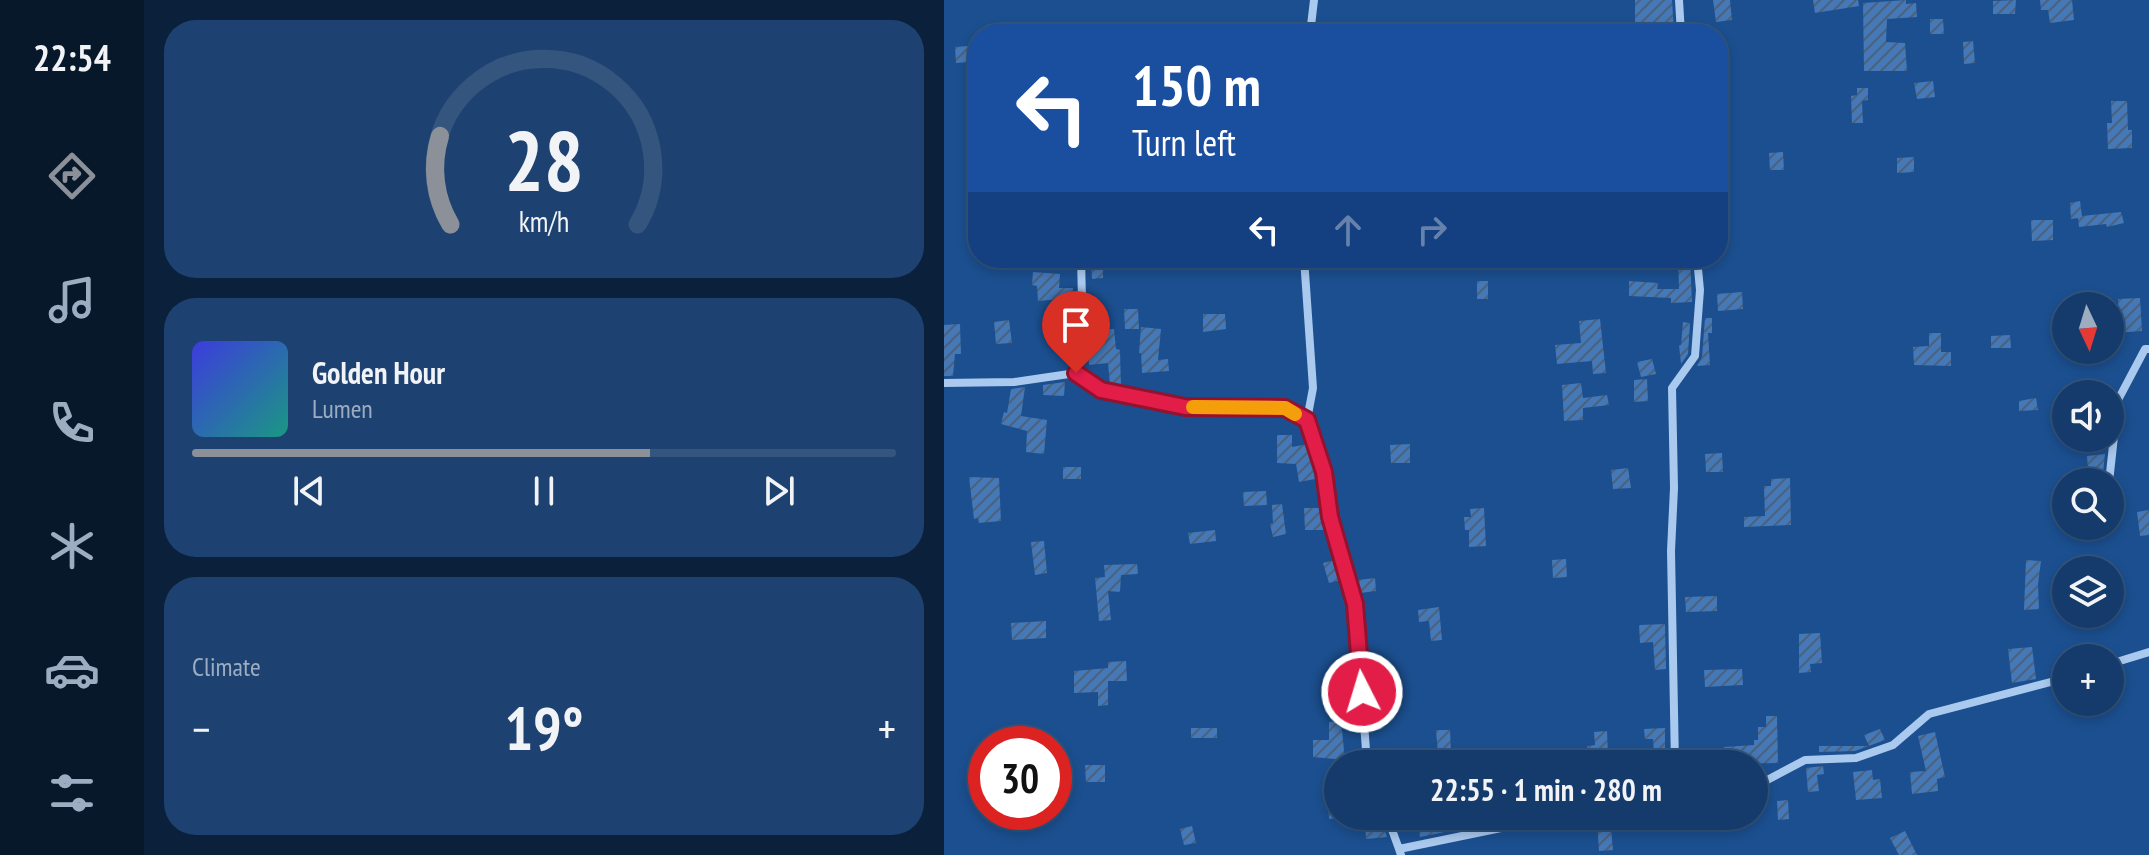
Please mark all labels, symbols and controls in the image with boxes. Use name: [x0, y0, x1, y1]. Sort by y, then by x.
text: 22:54: [33, 34, 111, 81]
text: 150 m: [1132, 49, 1261, 121]
icon: left: [1000, 56, 1104, 160]
text: 28: [504, 106, 584, 214]
text: Turn left: [1132, 119, 1236, 166]
icon: directions: [44, 148, 100, 204]
text: km/h: [519, 203, 569, 240]
icon: left: [1242, 208, 1286, 252]
icon: ahead: [1326, 208, 1370, 252]
icon: right: [1410, 208, 1454, 252]
icon: music: [44, 272, 100, 328]
pin: [1042, 291, 1110, 373]
north arrow: [2052, 292, 2124, 364]
map controls: [2052, 292, 2124, 716]
icon: arrive: [1054, 303, 1098, 347]
text: Golden Hour: [312, 353, 445, 392]
button: sound: [2052, 380, 2124, 452]
text: Lumen: [312, 392, 373, 425]
icon: phone: [44, 395, 100, 451]
button: search: [2052, 468, 2124, 540]
icon: previous: [287, 469, 331, 513]
icon: pause: [522, 469, 566, 513]
icon: next: [757, 469, 801, 513]
icon: climate: [44, 518, 100, 574]
button: layers: [2052, 556, 2124, 628]
icon: car: [44, 642, 100, 698]
button: +: [2052, 644, 2124, 716]
text: Climate: [192, 650, 261, 683]
position arrow: [1320, 650, 1404, 734]
text: 19°: [504, 689, 584, 767]
text: −: [192, 700, 210, 757]
text: +: [878, 700, 896, 757]
speed limit sign: 30: [968, 726, 1072, 830]
icon: filters: [44, 765, 100, 821]
text: 22:55 · 1 min · 280 m: [1430, 770, 1662, 809]

